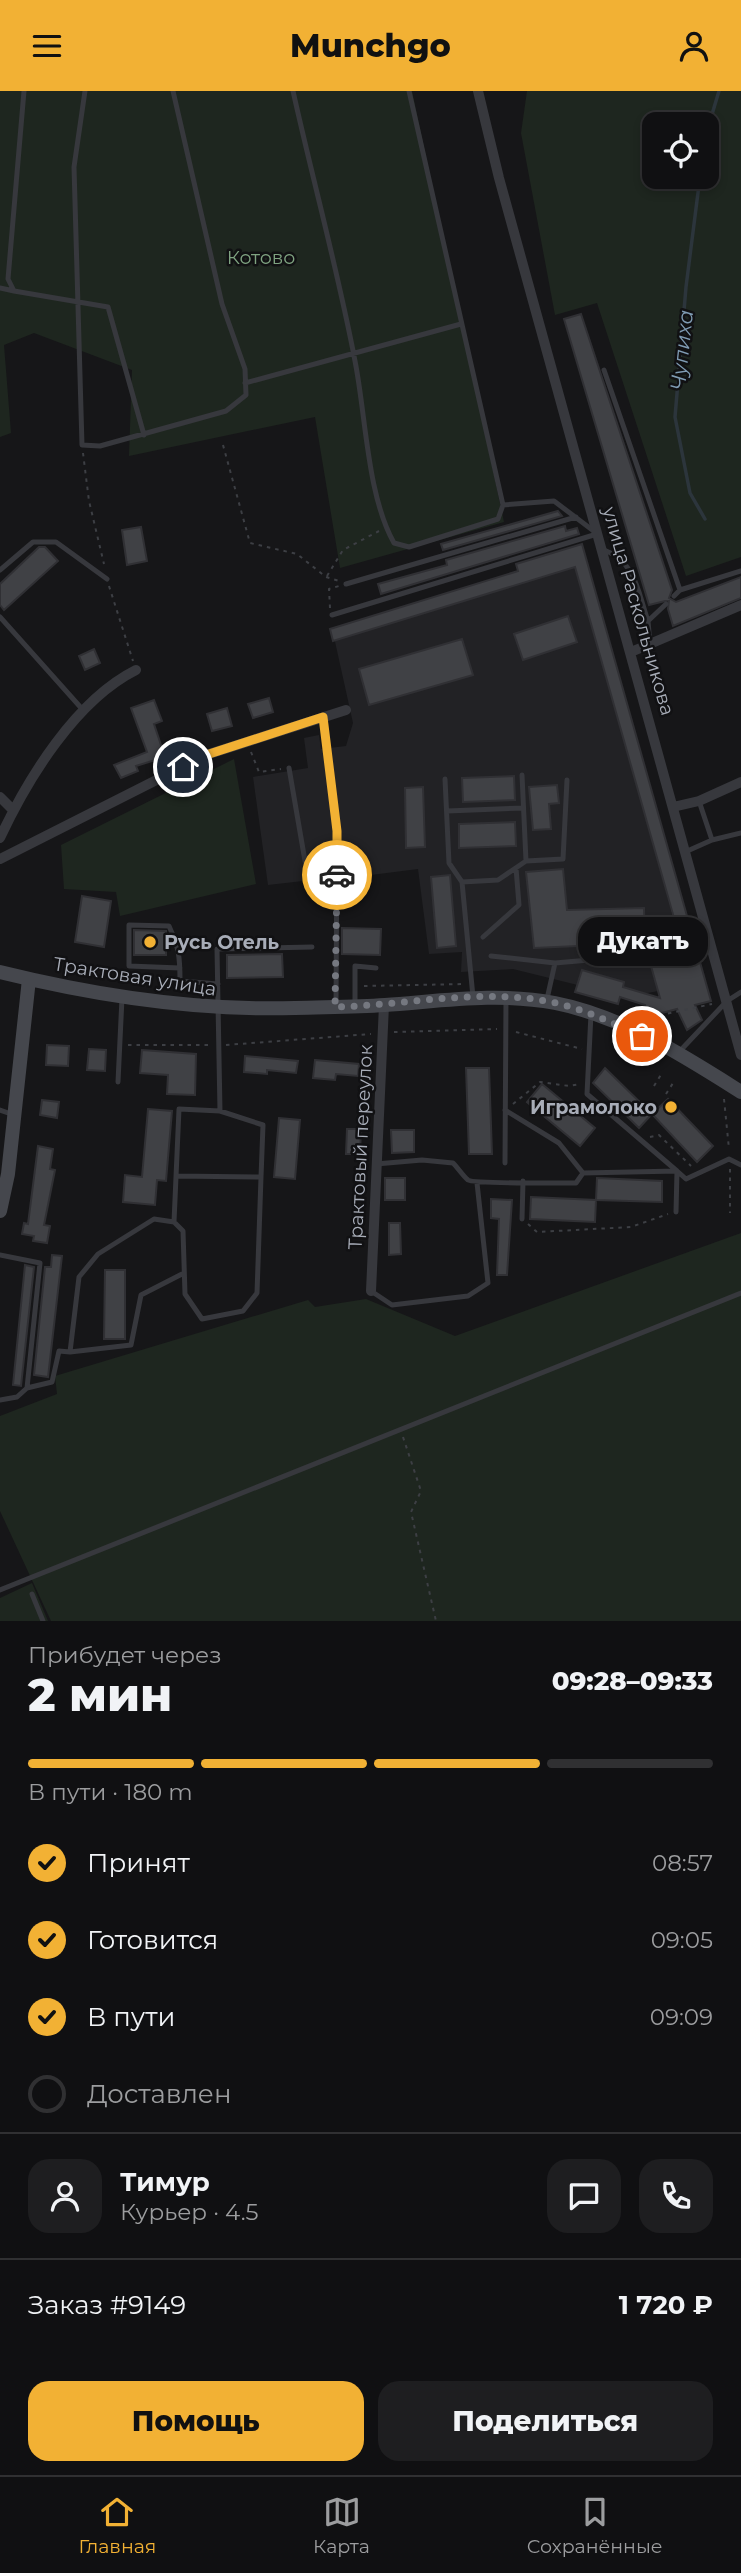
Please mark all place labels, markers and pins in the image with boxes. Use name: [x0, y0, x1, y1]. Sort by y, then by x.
pin: [153, 737, 213, 797]
callout: Дукатъ: [577, 917, 707, 966]
place label: Русь Отель: [164, 931, 280, 954]
marker: Русь Отель: [142, 934, 158, 950]
pin: [612, 1006, 672, 1066]
place label: Играмолоко: [530, 1096, 657, 1119]
marker: Играмолоко: [663, 1099, 679, 1115]

